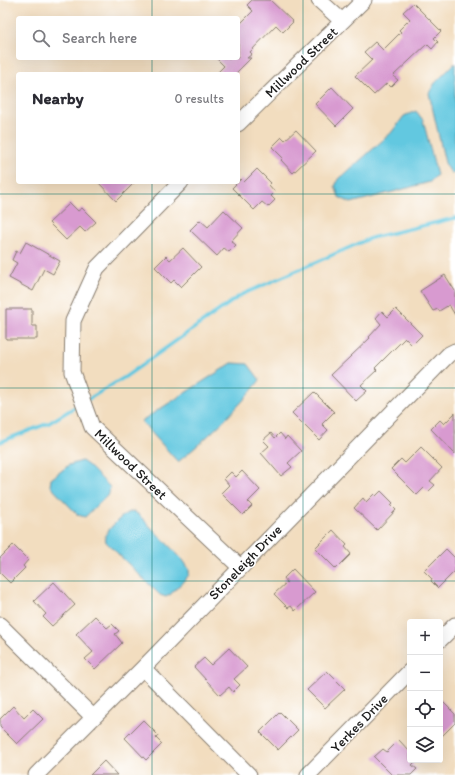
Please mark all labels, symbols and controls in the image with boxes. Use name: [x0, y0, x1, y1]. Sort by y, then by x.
search box: [16, 16, 240, 60]
street label: Millwood Street: [261, 23, 341, 101]
icon: search: [30, 27, 52, 49]
text: Search here: [62, 29, 137, 47]
text: Nearby: [32, 88, 84, 108]
text: 0 results: [174, 91, 224, 106]
street label: Millwood Street: [91, 425, 171, 503]
street label: Stoneleigh Drive: [205, 521, 286, 603]
map controls: [407, 619, 443, 763]
button: +: [407, 619, 443, 655]
button: −: [407, 655, 443, 691]
street label: Yerkes Drive: [327, 690, 392, 756]
button: locate: [407, 691, 443, 727]
button: layers: [407, 727, 443, 763]

